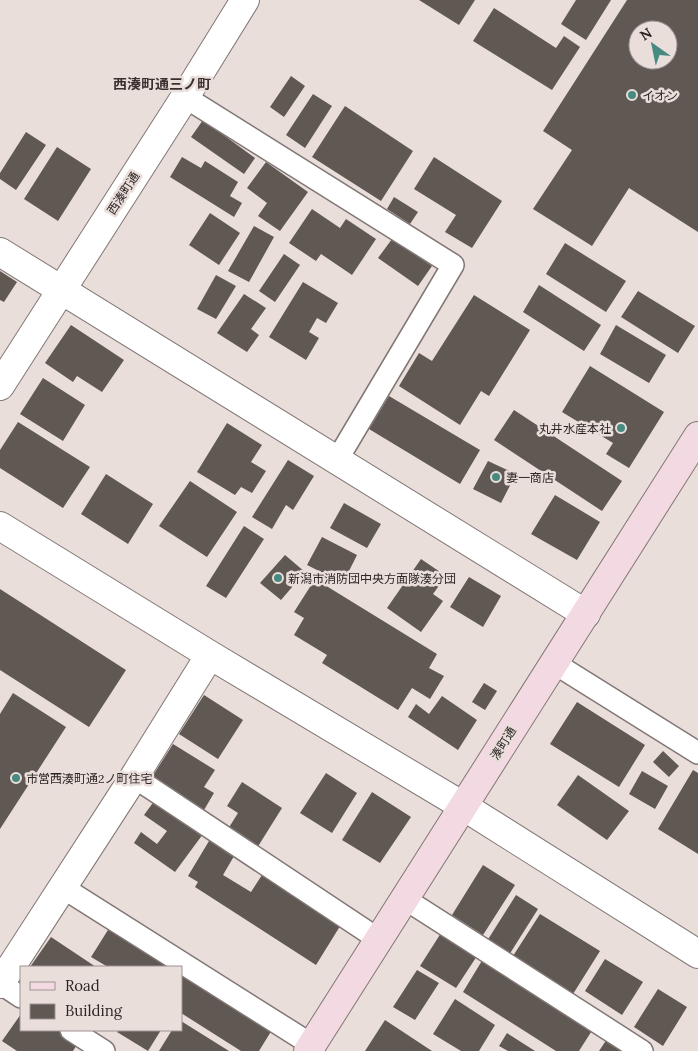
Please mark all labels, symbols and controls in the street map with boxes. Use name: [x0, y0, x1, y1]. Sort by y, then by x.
north arrow: [628, 20, 678, 70]
text: N: [636, 24, 656, 45]
district label: 西湊町通三ノ町: [113, 75, 211, 93]
place label: イオン: [642, 88, 678, 103]
marker: イオン: [626, 89, 638, 101]
street label: 西湊町通: [104, 169, 142, 217]
place label: 丸井水産本社: [539, 421, 611, 436]
marker: 丸井水産本社: [615, 422, 627, 434]
place label: 妻一商店: [506, 470, 554, 485]
marker: 妻一商店: [490, 471, 502, 483]
place label: 新潟市消防団中央方面隊湊分団: [288, 571, 456, 586]
marker: 新潟市消防団中央方面隊湊分団: [272, 572, 284, 584]
street label: 湊町通: [487, 724, 519, 762]
place label: 市営西湊町通2ノ町住宅: [26, 771, 152, 786]
marker: 市営西湊町通2ノ町住宅: [10, 772, 22, 784]
legend: [20, 966, 182, 1031]
text: Road: [65, 976, 100, 995]
text: Building: [65, 1001, 123, 1020]

